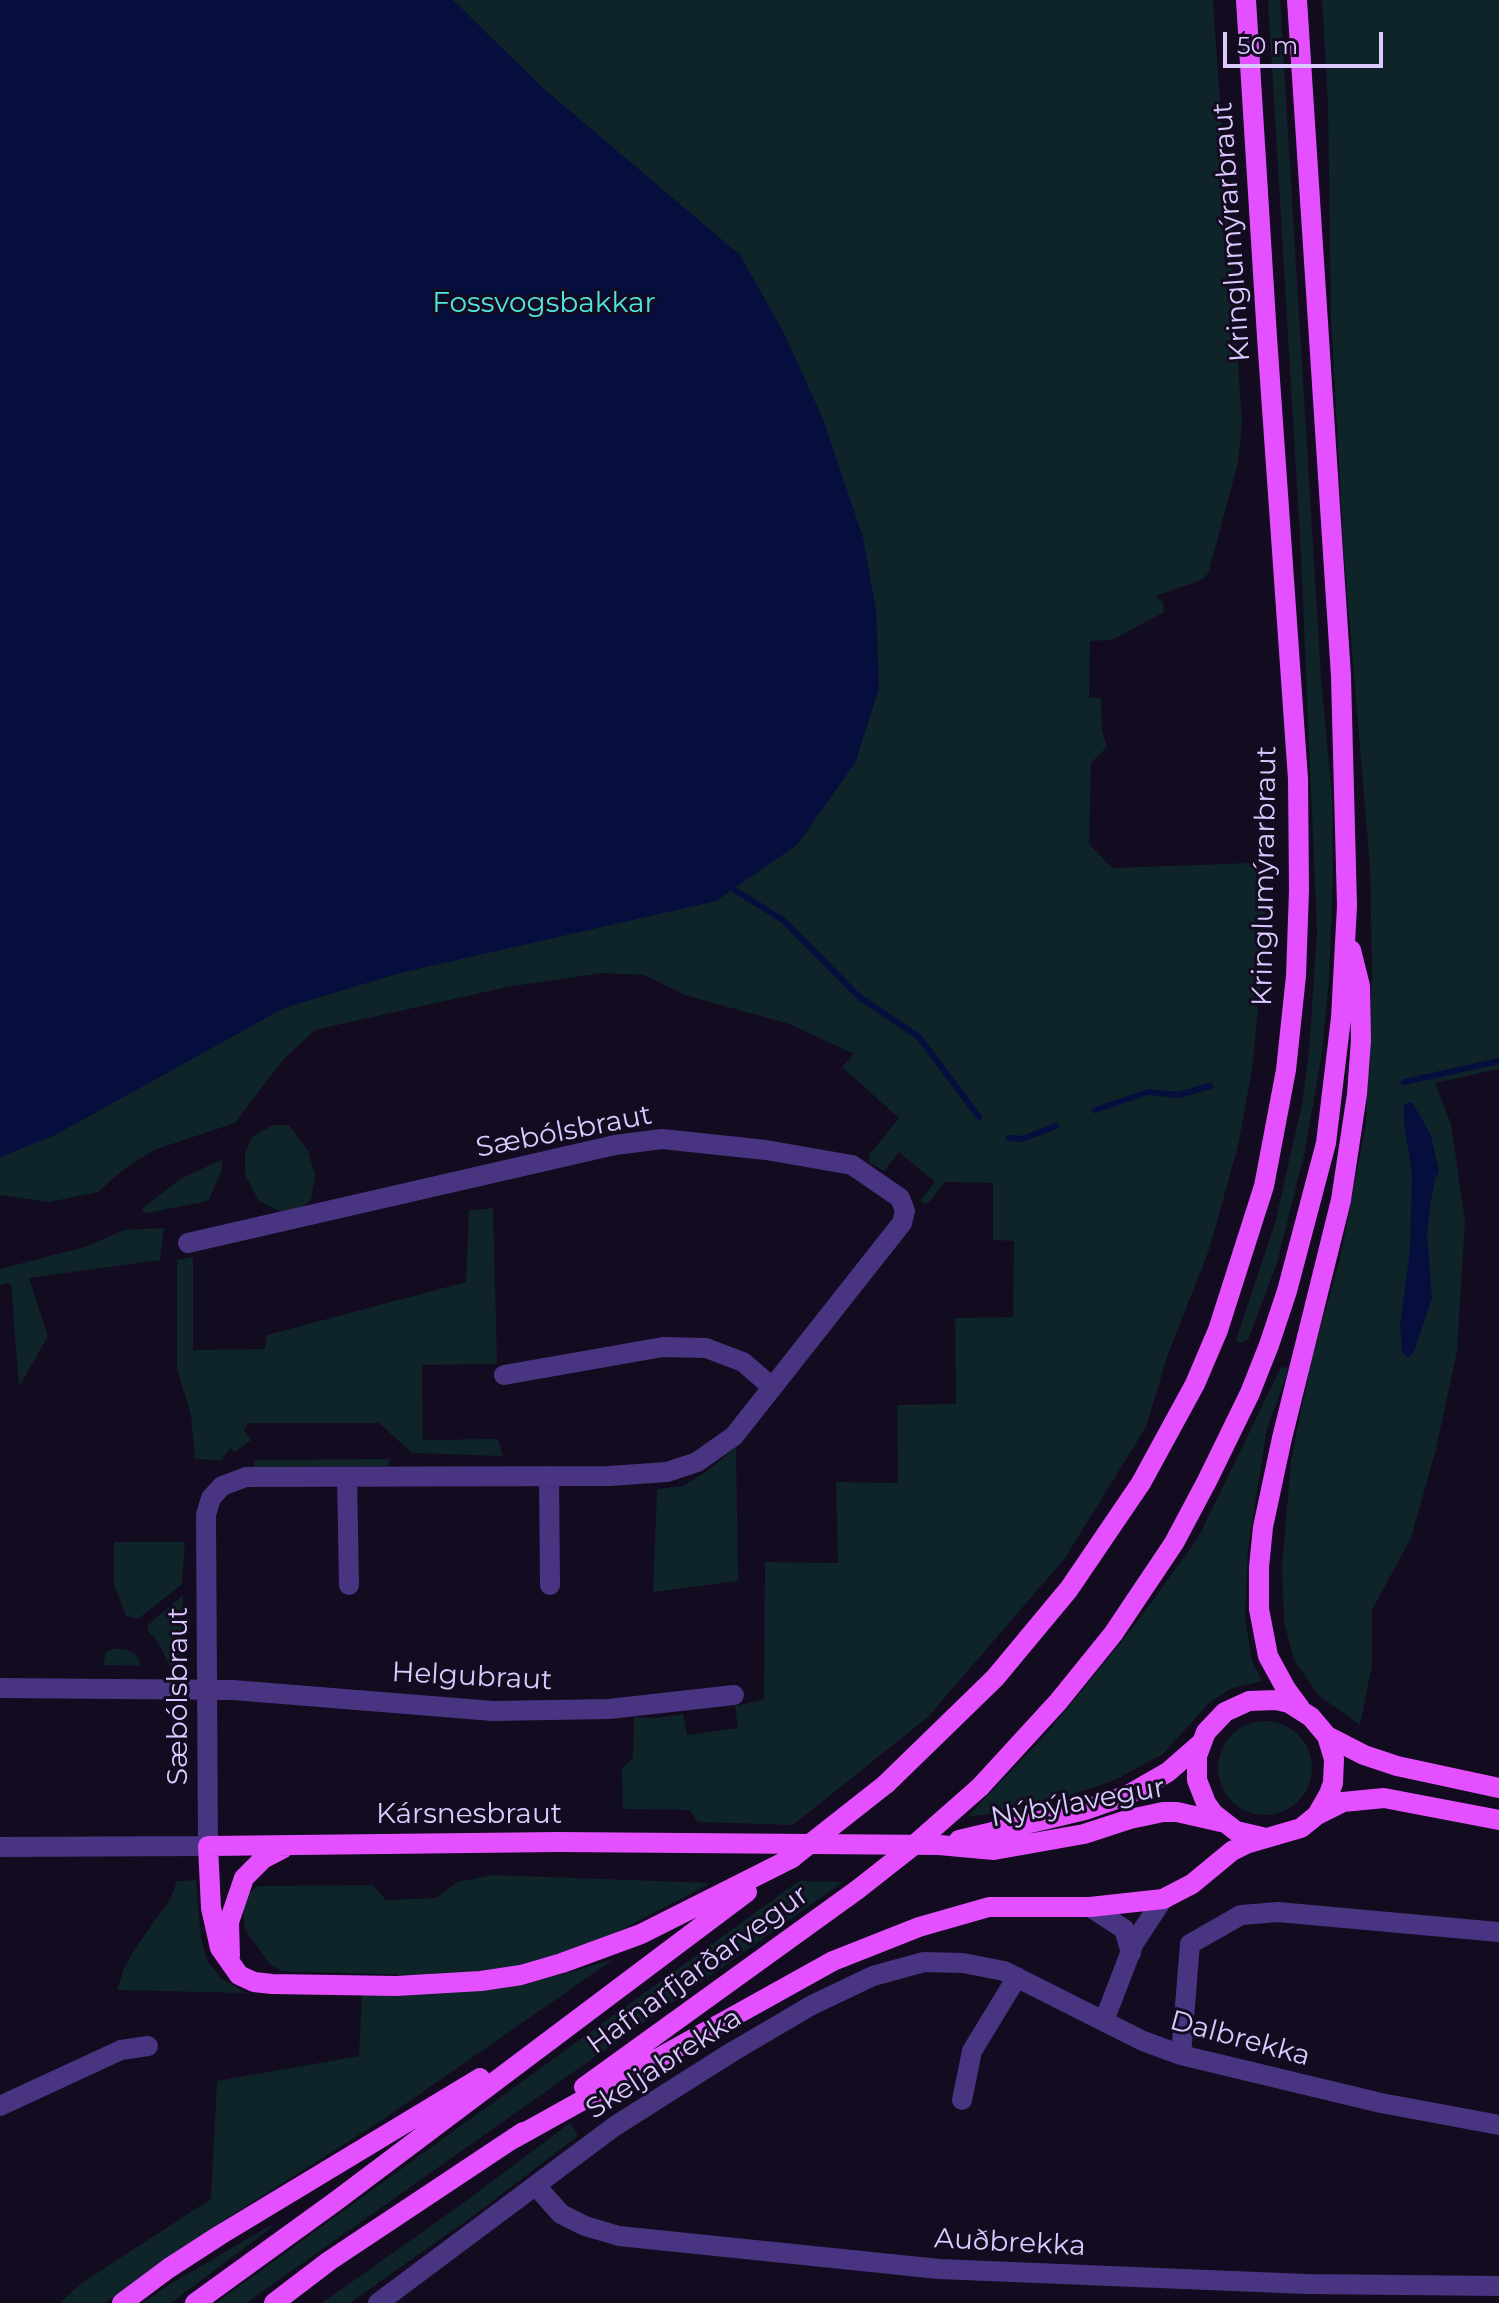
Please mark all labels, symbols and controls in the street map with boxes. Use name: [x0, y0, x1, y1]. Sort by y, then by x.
scale bar: [1227, 16, 1387, 66]
text: 50 m: [1237, 31, 1298, 60]
street label: Kringlumýrarbraut: [1206, 101, 1258, 363]
park label: Fossvogsbakkar: [432, 287, 656, 321]
street label: Kringlumýrarbraut: [1246, 746, 1284, 1006]
street label: Sæbólsbraut: [473, 1098, 655, 1166]
street label: Sæbólsbraut: [162, 1607, 196, 1785]
street label: Helgubraut: [391, 1656, 553, 1698]
street label: Nýbýlavegur: [988, 1771, 1168, 1835]
street label: Kársnesbraut: [376, 1798, 562, 1832]
street label: Hafnarfjarðarvegur: [581, 1878, 815, 2062]
street label: Skeljabrekka: [580, 2001, 748, 2127]
street label: Dalbrekka: [1166, 2004, 1314, 2074]
street label: Auðbrekka: [933, 2222, 1087, 2264]

